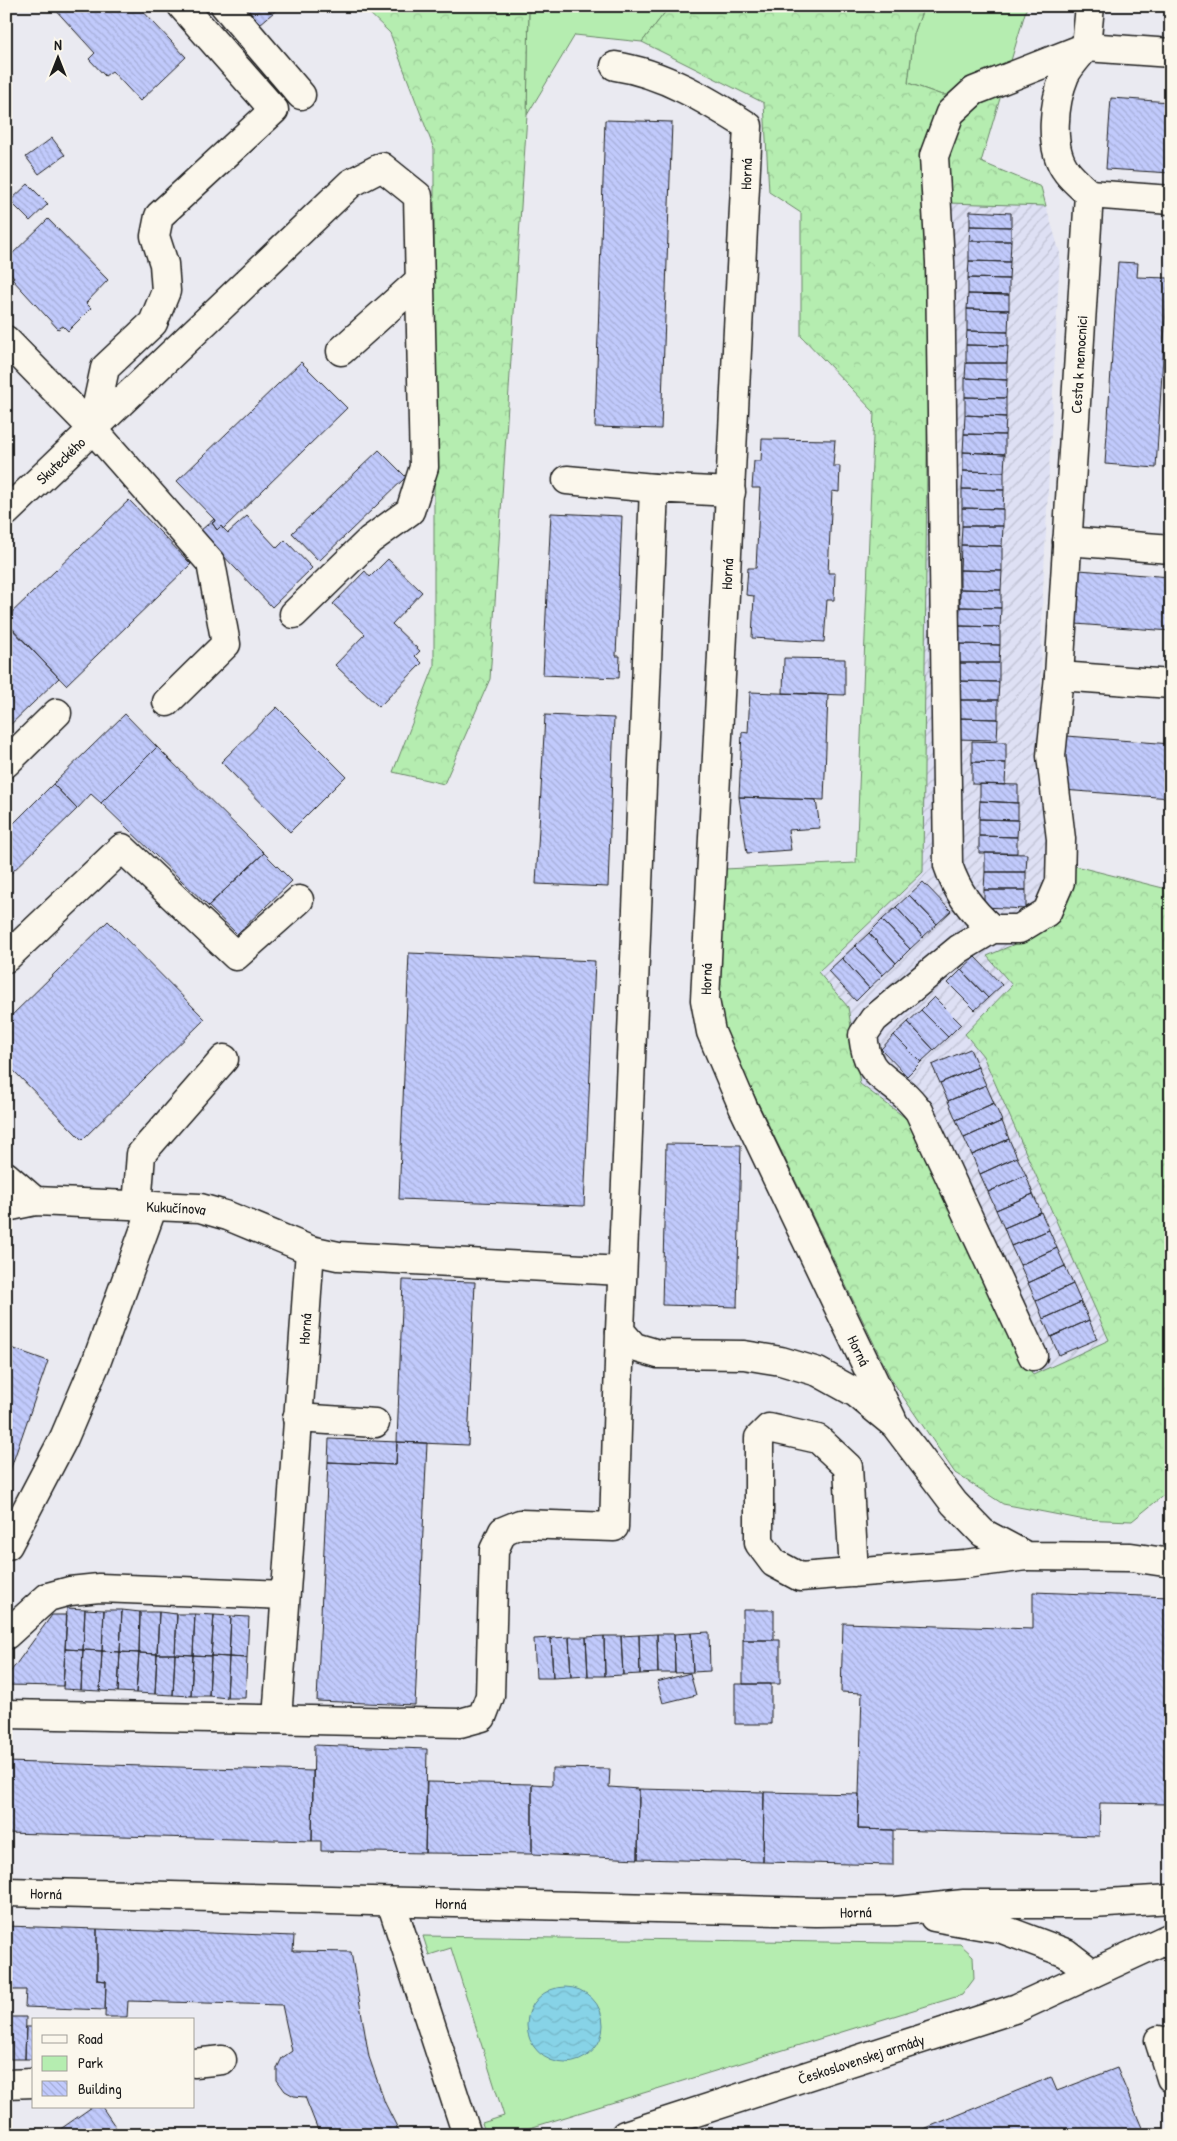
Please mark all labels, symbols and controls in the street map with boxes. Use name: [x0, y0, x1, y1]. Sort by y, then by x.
north arrow: [32, 32, 82, 82]
text: N: [54, 35, 62, 54]
street label: Horná: [735, 158, 757, 190]
street label: Cesta k nemocnici: [1065, 315, 1092, 414]
street label: Skuteckého: [31, 432, 89, 489]
street label: Horná: [716, 558, 738, 590]
street label: Horná: [695, 963, 717, 995]
street label: Kukučínova: [146, 1195, 209, 1220]
street label: Horná: [293, 1312, 316, 1345]
street label: Horná: [843, 1332, 876, 1369]
street label: Horná: [30, 1882, 62, 1904]
street label: Horná: [435, 1892, 467, 1914]
street label: Horná: [840, 1901, 872, 1922]
legend: [32, 2018, 195, 2108]
text: Road: [78, 2028, 103, 2049]
street label: Československej armády: [795, 2028, 927, 2089]
text: Park: [78, 2052, 103, 2073]
text: Building: [78, 2078, 122, 2099]

